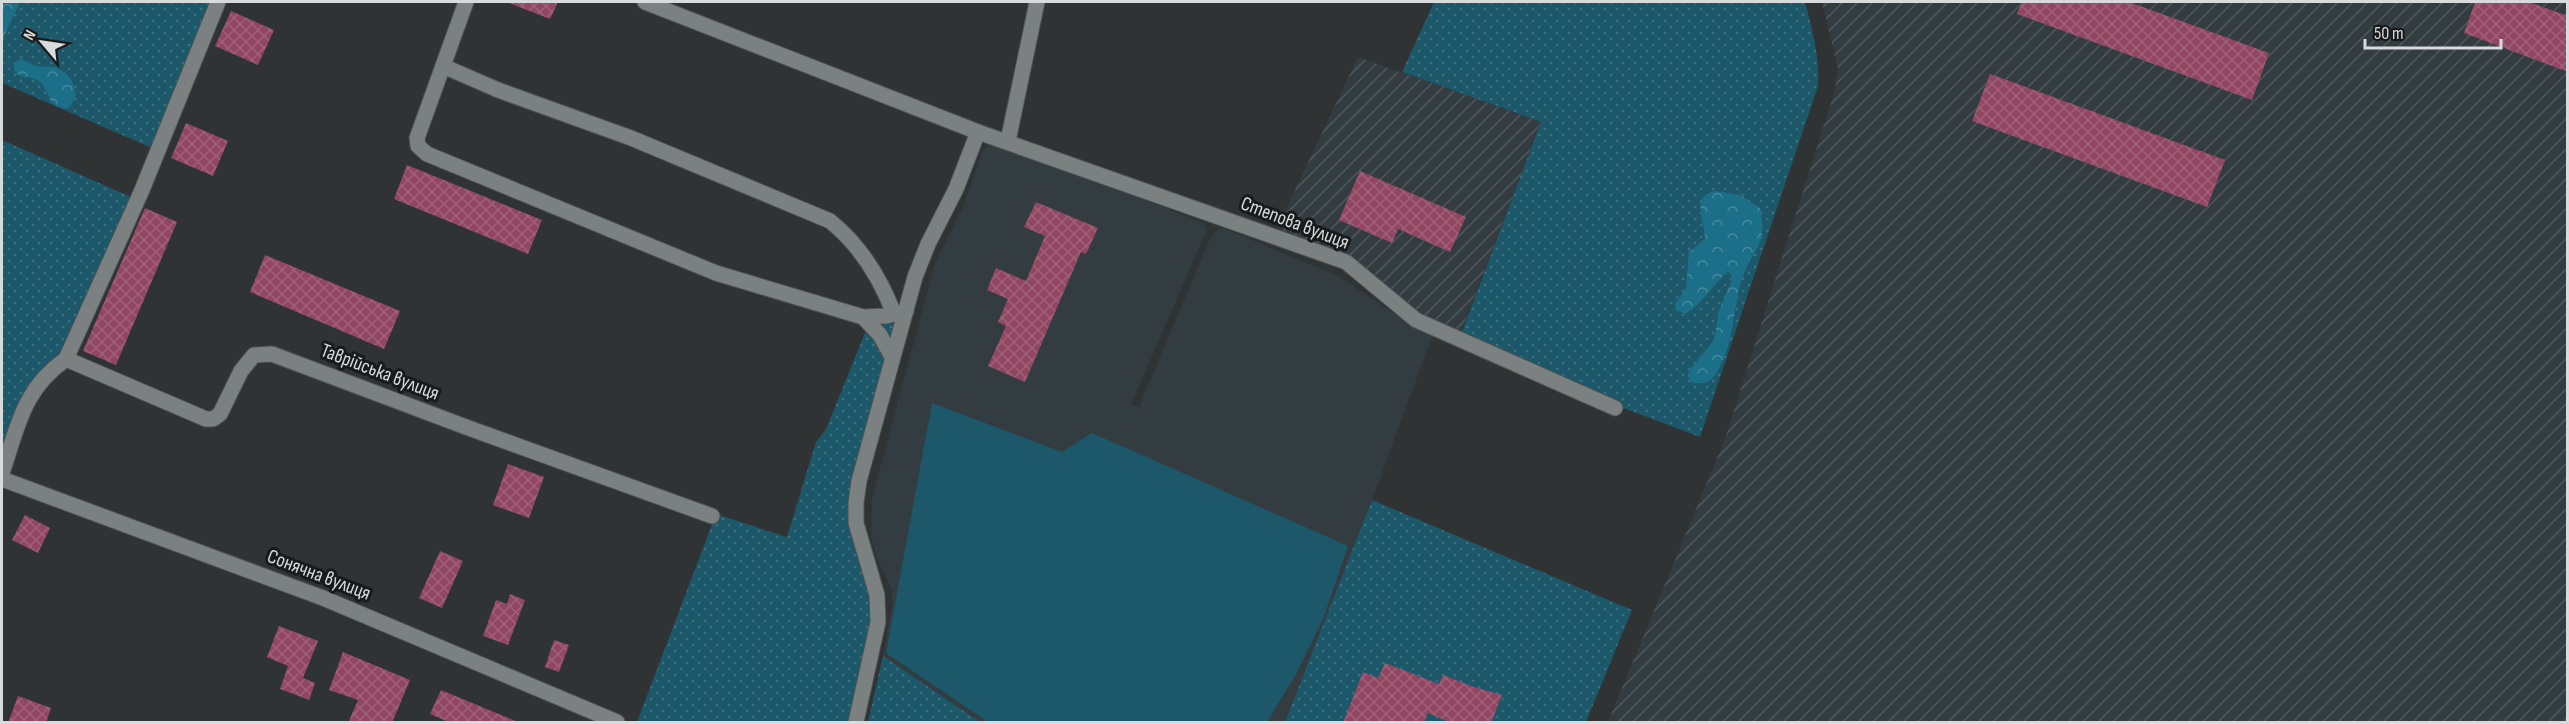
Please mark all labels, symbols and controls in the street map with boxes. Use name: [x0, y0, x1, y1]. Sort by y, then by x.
north arrow: [12, 12, 72, 72]
scale bar: [2365, 12, 2502, 50]
text: 50 m: [2374, 23, 2404, 44]
text: N: [20, 27, 41, 44]
street label: Степова вулиця: [1237, 191, 1353, 255]
street label: Таврійська вулиця: [317, 338, 443, 406]
street label: Сонячна вулиця: [264, 544, 374, 606]

